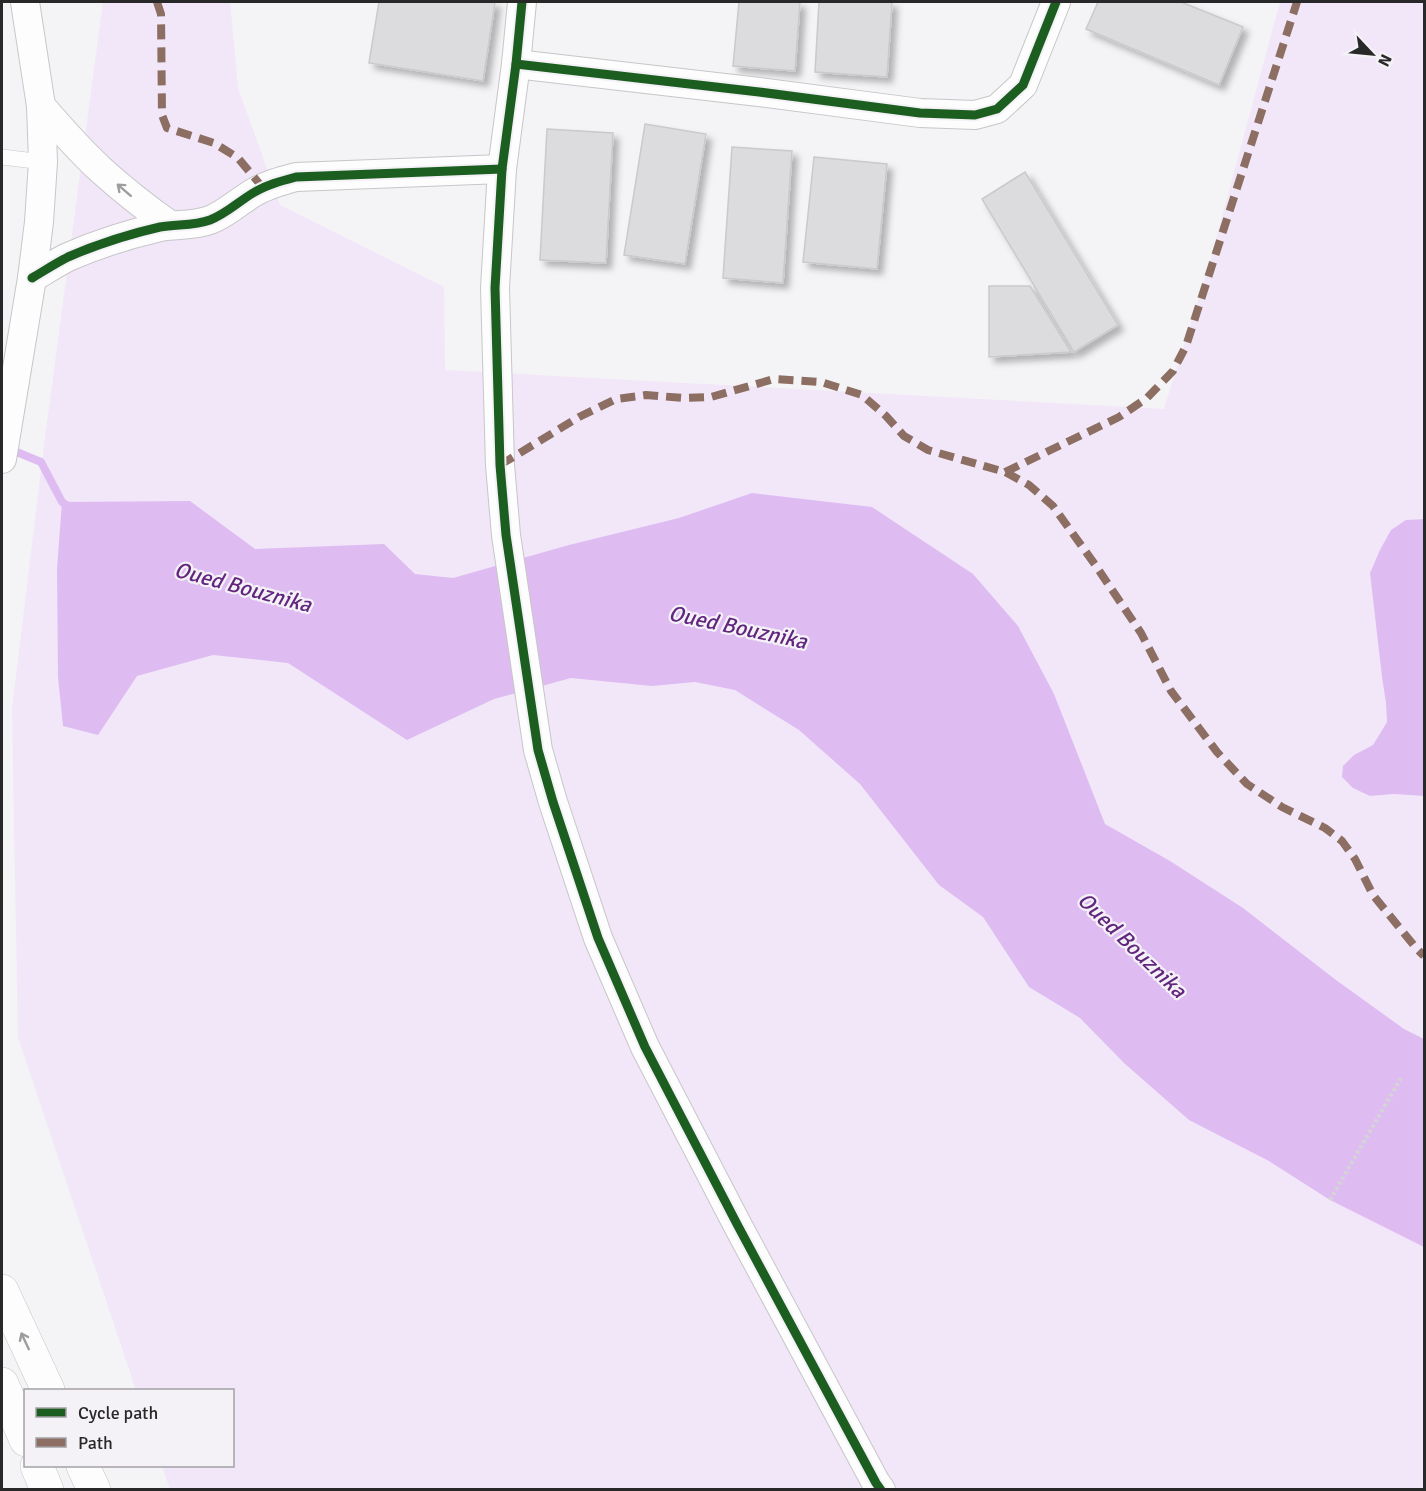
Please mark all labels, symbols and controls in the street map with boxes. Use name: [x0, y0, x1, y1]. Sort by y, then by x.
north arrow: [1342, 24, 1402, 84]
text: N: [1373, 51, 1396, 70]
one-way arrow: [116, 183, 132, 196]
water label: Oued Bouznika: [172, 556, 315, 618]
water label: Oued Bouznika: [666, 599, 810, 655]
water label: Oued Bouznika: [1072, 886, 1193, 1004]
one-way arrow: [18, 1332, 30, 1350]
legend: [24, 1389, 234, 1467]
text: Cycle path: [78, 1402, 158, 1424]
text: Path: [78, 1432, 113, 1454]

